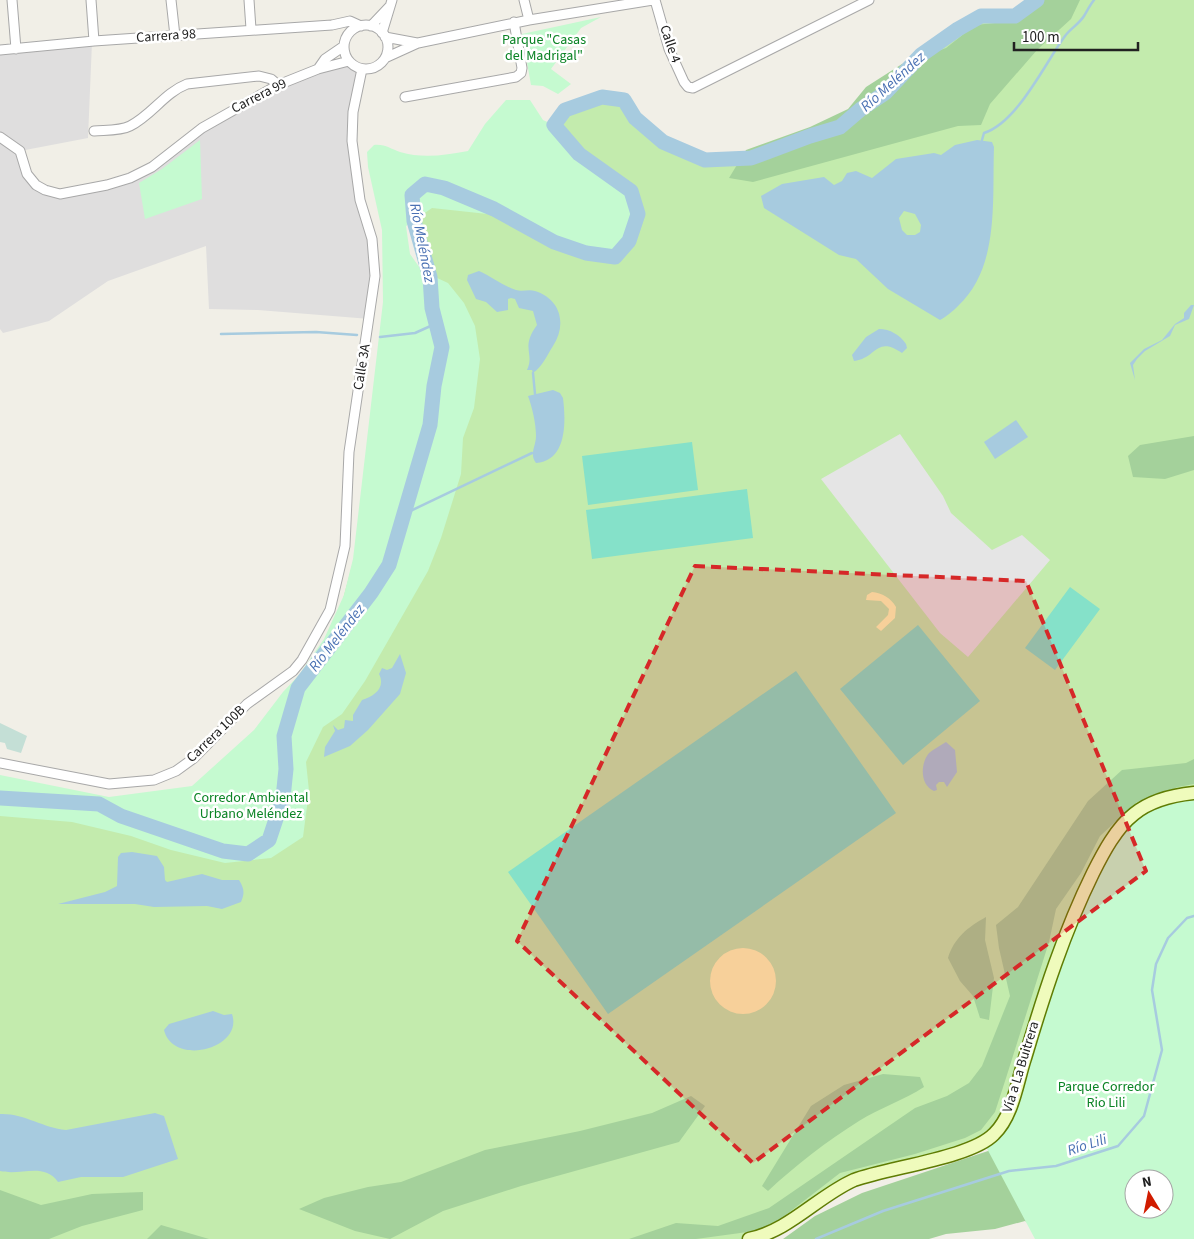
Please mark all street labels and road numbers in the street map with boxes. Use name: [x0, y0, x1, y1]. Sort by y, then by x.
street label: Calle 4: [654, 22, 686, 66]
street label: Carrera 98: [135, 24, 197, 48]
street label: Carrera 99: [228, 73, 290, 119]
street label: Calle 3A: [348, 342, 376, 392]
street label: Carrera 100B: [182, 701, 250, 767]
street label: Vía a La Buitrera: [998, 1019, 1044, 1115]

